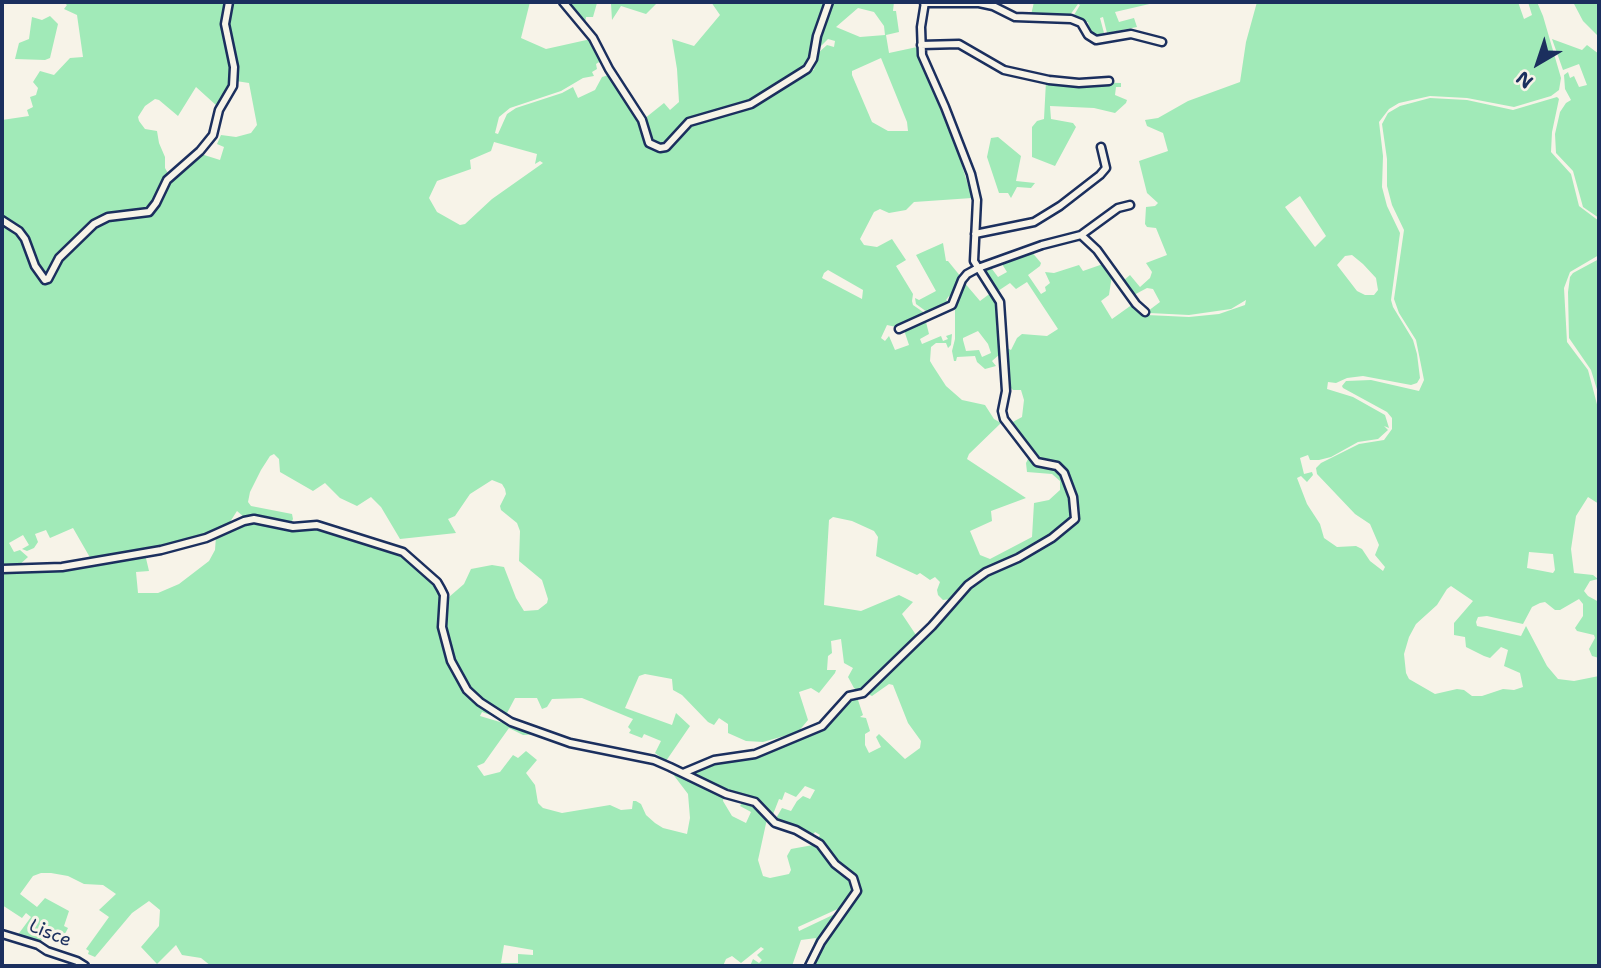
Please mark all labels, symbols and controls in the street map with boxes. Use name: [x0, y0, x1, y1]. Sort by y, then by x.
north arrow: [1503, 28, 1573, 98]
text: N: [1511, 65, 1538, 94]
street label: Lisce: [25, 915, 75, 953]

